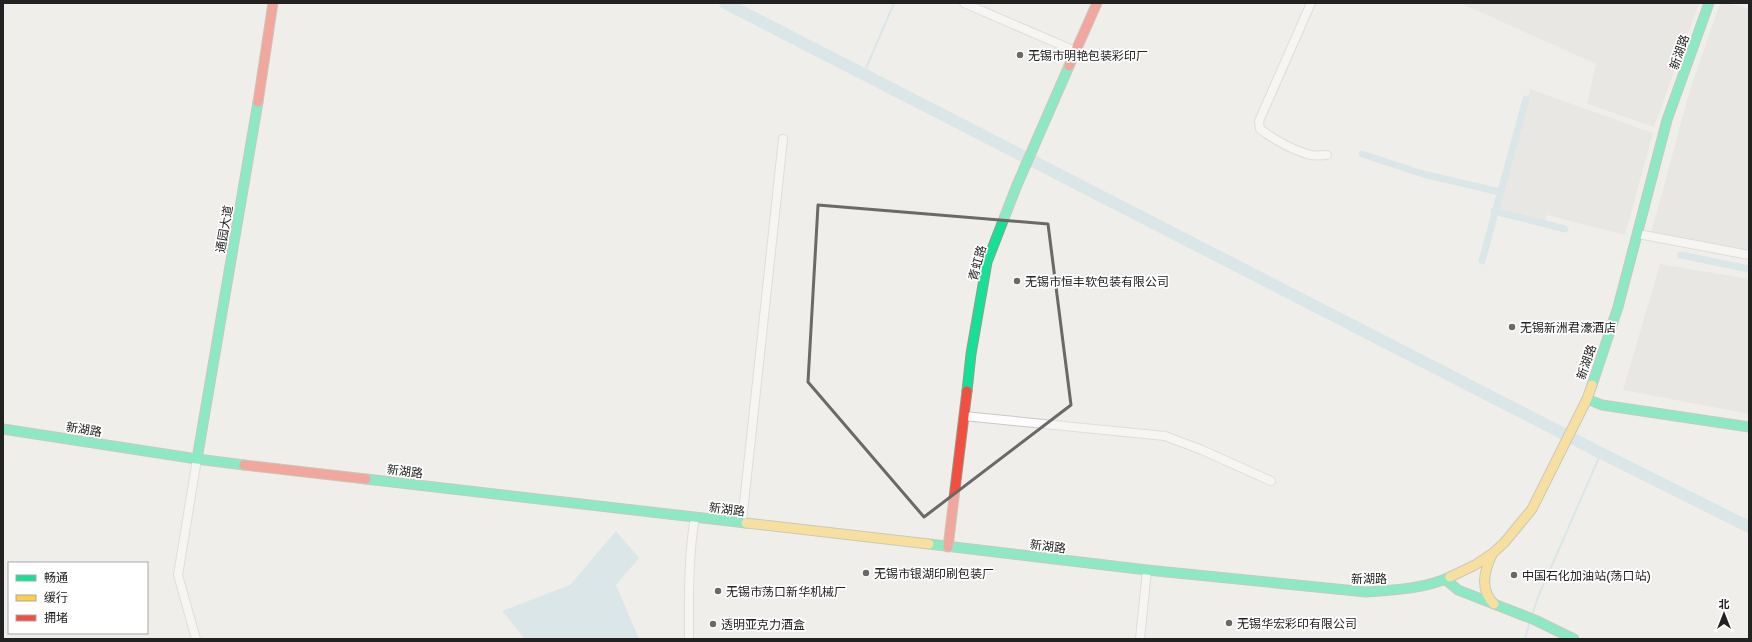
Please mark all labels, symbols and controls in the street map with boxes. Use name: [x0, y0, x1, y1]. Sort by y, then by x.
street label: 新湖路: [1666, 33, 1692, 71]
place label: 无锡市明艳包装彩印厂: [1028, 48, 1148, 63]
marker: 无锡市明艳包装彩印厂: [1015, 50, 1025, 60]
street label: 通园大道: [212, 204, 236, 254]
street label: 青虹路: [965, 244, 989, 282]
place label: 无锡市恒丰软包装有限公司: [1025, 274, 1169, 289]
marker: 无锡市恒丰软包装有限公司: [1012, 276, 1022, 286]
place label: 无锡新洲君濠酒店: [1520, 320, 1616, 335]
marker: 无锡新洲君濠酒店: [1507, 322, 1517, 332]
street label: 新湖路: [1573, 343, 1599, 381]
street label: 新湖路: [65, 419, 103, 439]
street label: 新湖路: [386, 461, 424, 481]
street label: 新湖路: [708, 499, 746, 519]
street label: 新湖路: [1029, 536, 1067, 556]
legend: [8, 562, 148, 634]
place label: 无锡市银湖印刷包装厂: [874, 566, 994, 581]
marker: 无锡市银湖印刷包装厂: [861, 568, 871, 578]
place label: 中国石化加油站(荡口站): [1522, 568, 1651, 583]
text: 畅通: [44, 570, 68, 585]
marker: 中国石化加油站(荡口站): [1509, 570, 1519, 580]
street label: 新湖路: [1351, 571, 1387, 586]
place label: 无锡市荡口新华机械厂: [726, 584, 846, 599]
marker: 无锡市荡口新华机械厂: [713, 586, 723, 596]
text: 缓行: [44, 590, 68, 605]
north arrow: [1704, 594, 1744, 634]
text: 北: [1719, 597, 1730, 610]
text: 拥堵: [44, 610, 68, 625]
place label: 无锡华宏彩印有限公司: [1237, 616, 1357, 631]
place label: 透明亚克力酒盒: [721, 617, 805, 632]
marker: 无锡华宏彩印有限公司: [1224, 618, 1234, 628]
marker: 透明亚克力酒盒: [708, 619, 718, 629]

